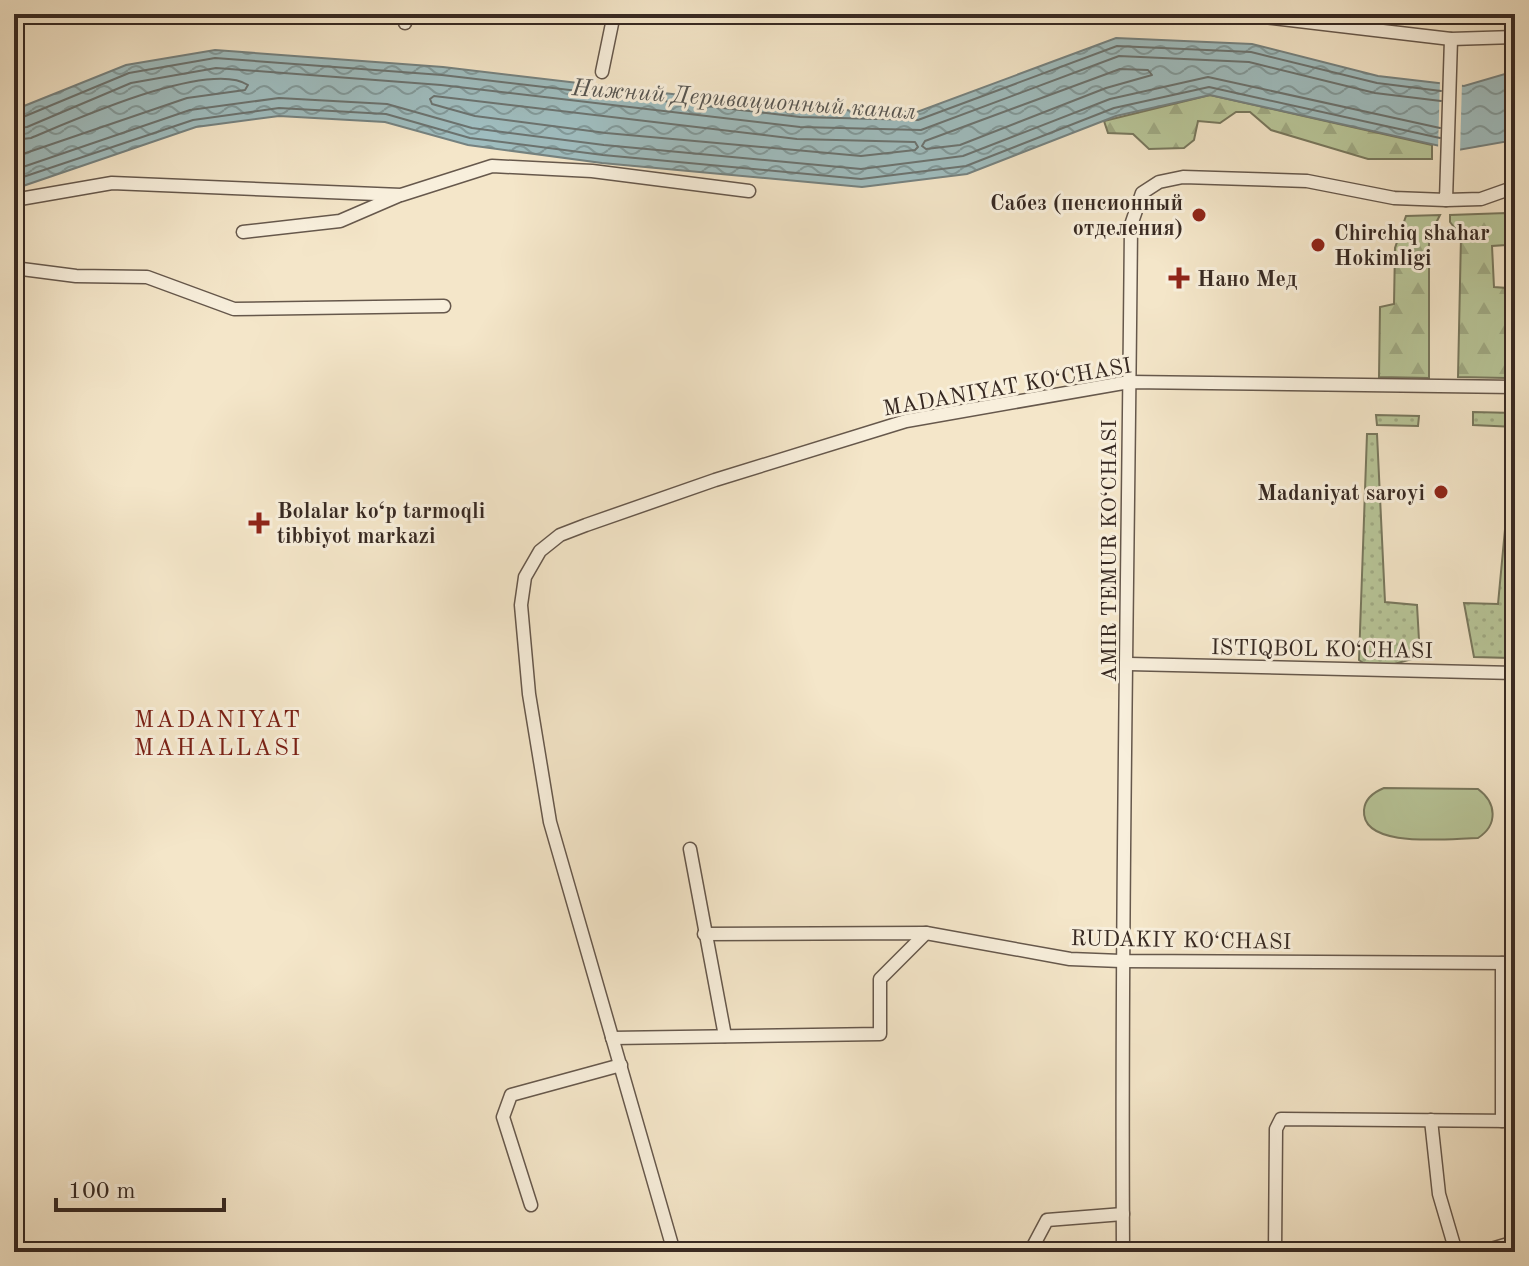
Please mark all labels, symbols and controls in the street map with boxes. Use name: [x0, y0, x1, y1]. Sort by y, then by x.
water label: Нижний Деривационный канал: [570, 77, 917, 125]
place label: Сабез (пенсионный отделения): [990, 193, 1183, 240]
marker: Сабез (пенсионный отделения): [1190, 206, 1208, 224]
place label: Chirchiq shahar Hokimligi: [1334, 223, 1490, 270]
marker: Chirchiq shahar Hokimligi: [1309, 236, 1327, 254]
marker: Нано Мед: [1168, 267, 1190, 289]
place label: Нано Мед: [1197, 269, 1297, 291]
street label: MADANIYAT KO‘CHASI: [881, 355, 1133, 421]
street label: AMIR TEMUR KO‘CHASI: [1099, 420, 1121, 682]
place label: Madaniyat saroyi: [1257, 483, 1425, 505]
marker: Madaniyat saroyi: [1432, 483, 1450, 501]
place label: Bolalar ko‘p tarmoqli tibbiyot markazi: [277, 501, 485, 548]
marker: Bolalar ko‘p tarmoqli tibbiyot markazi: [248, 512, 270, 534]
street label: ISTIQBOL KO‘CHASI: [1211, 637, 1433, 663]
district label: MADANIYAT MAHALLASI: [134, 709, 302, 761]
street label: RUDAKIY KO‘CHASI: [1070, 928, 1291, 954]
scale bar: [56, 1162, 224, 1212]
text: 100 m: [68, 1180, 136, 1204]

